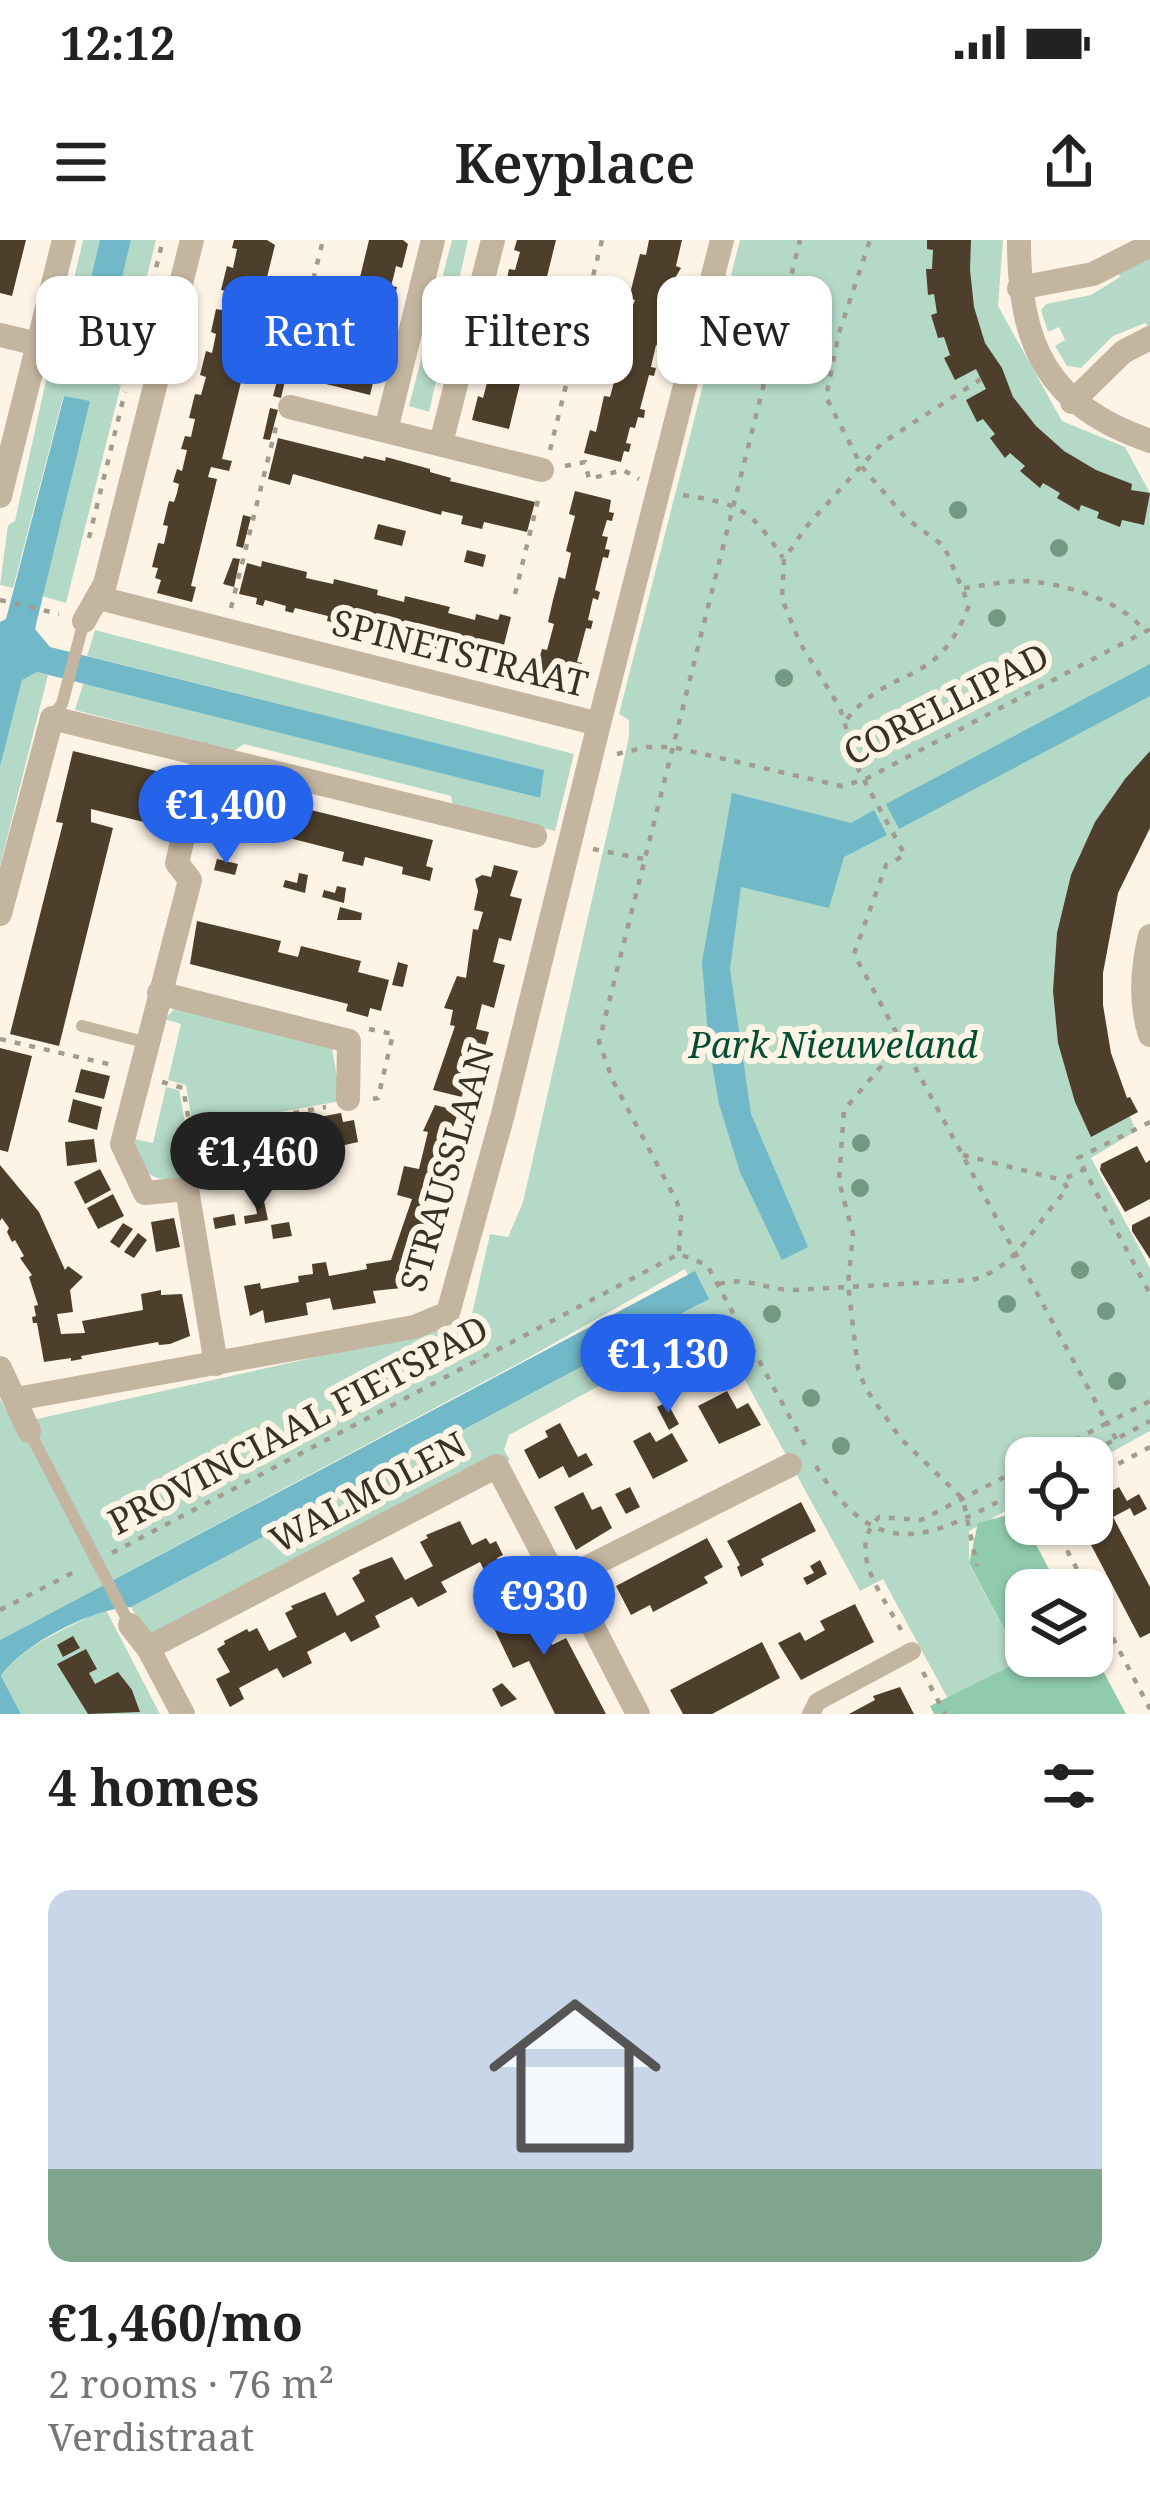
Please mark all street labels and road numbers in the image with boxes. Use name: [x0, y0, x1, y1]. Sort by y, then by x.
street label: SPINETSTRAAT: [327, 597, 593, 708]
street label: CORELLIPAD: [835, 631, 1057, 776]
street label: STRAUSSLAAN: [388, 1039, 505, 1297]
street label: PROVINCIAAL FIETSPAD: [99, 1304, 496, 1546]
street label: WALMOLEN: [261, 1419, 475, 1564]

